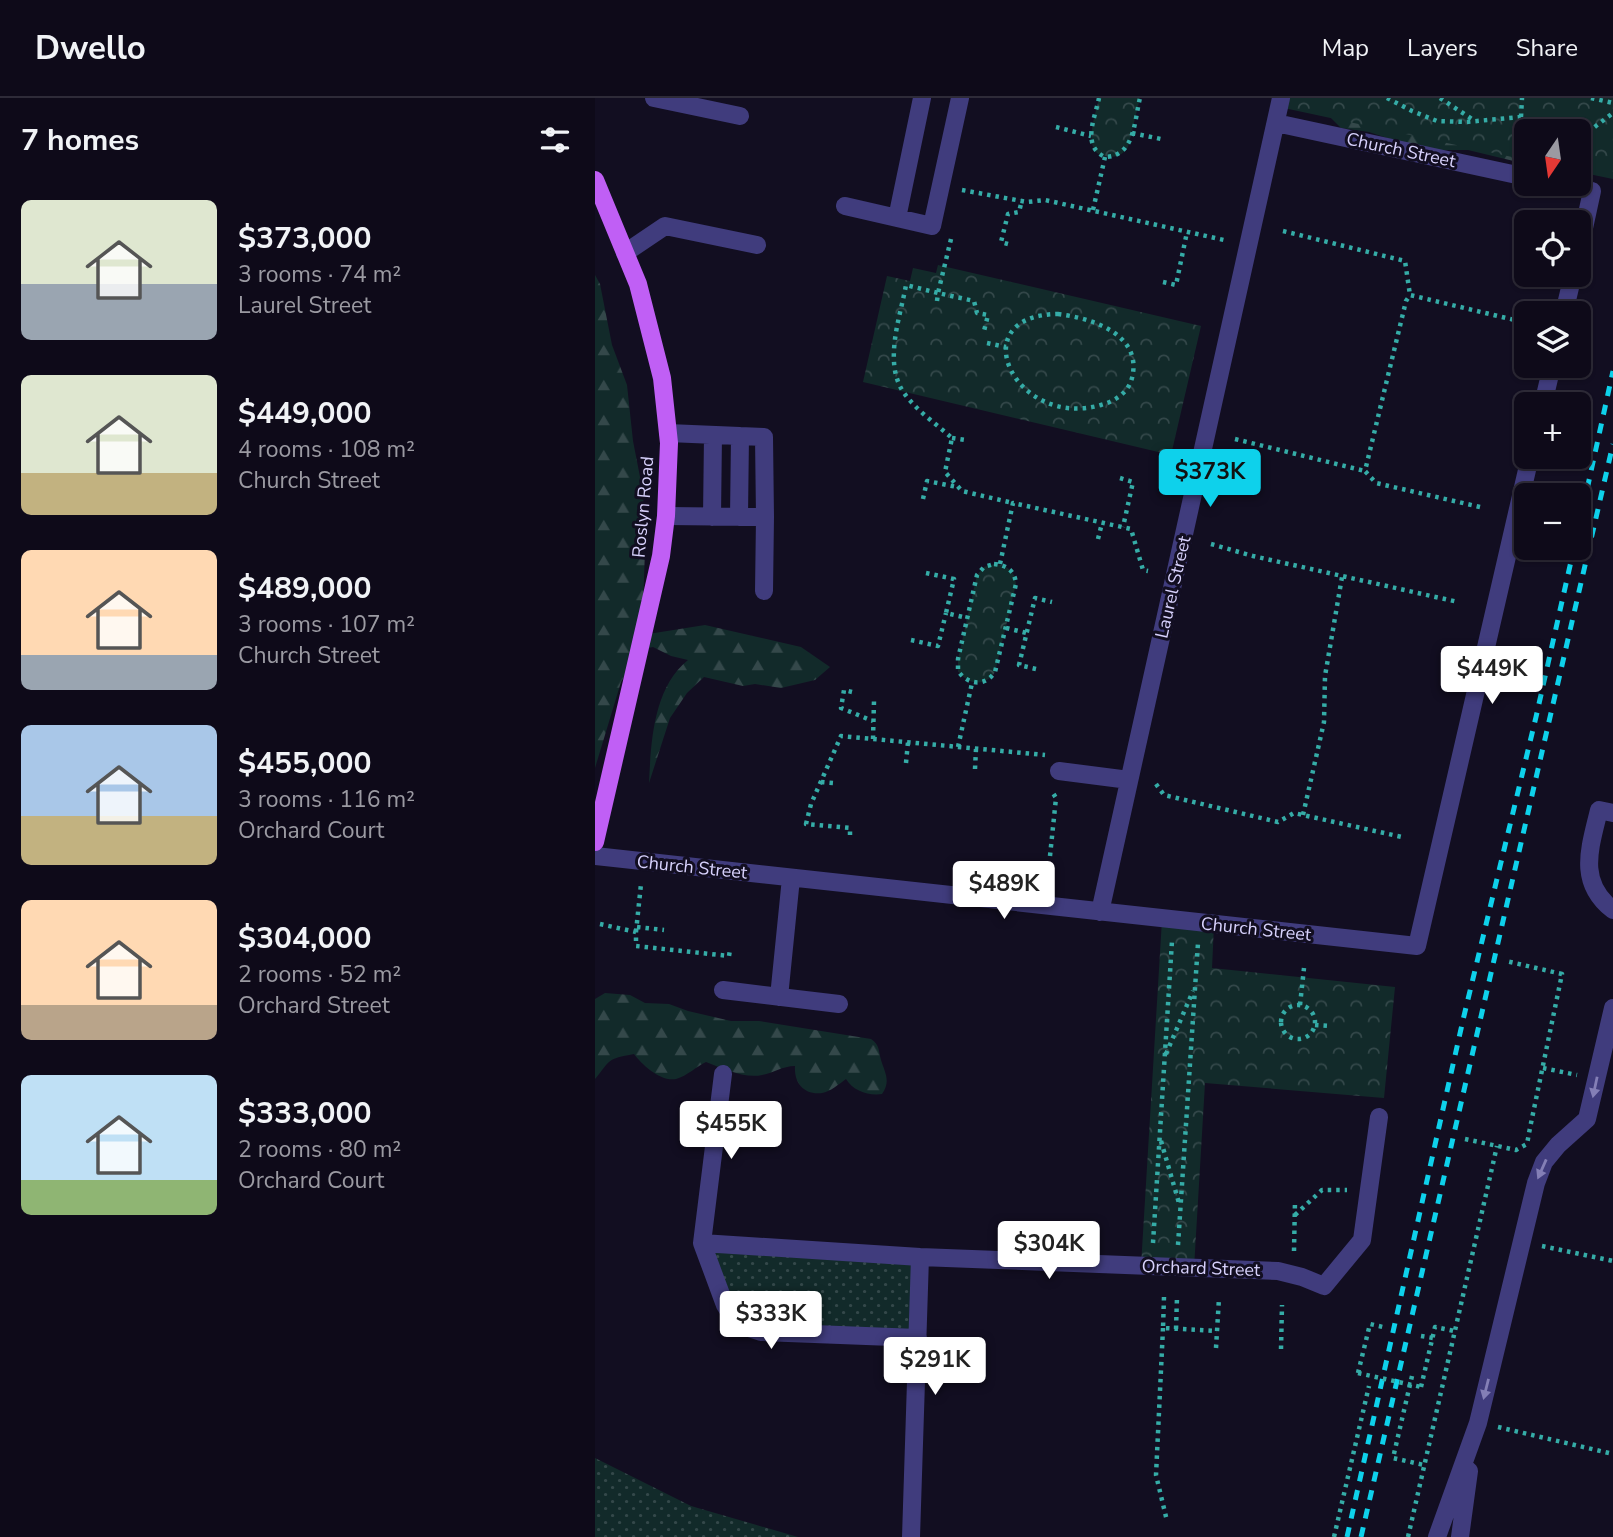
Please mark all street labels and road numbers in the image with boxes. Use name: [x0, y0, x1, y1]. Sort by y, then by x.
street label: Church Street: [1344, 127, 1458, 173]
street label: Roslyn Road: [627, 455, 659, 559]
street label: Laurel Street: [1150, 533, 1197, 641]
street label: Church Street: [636, 849, 749, 885]
street label: Church Street: [1200, 911, 1313, 947]
street label: Orchard Street: [1141, 1254, 1261, 1282]

